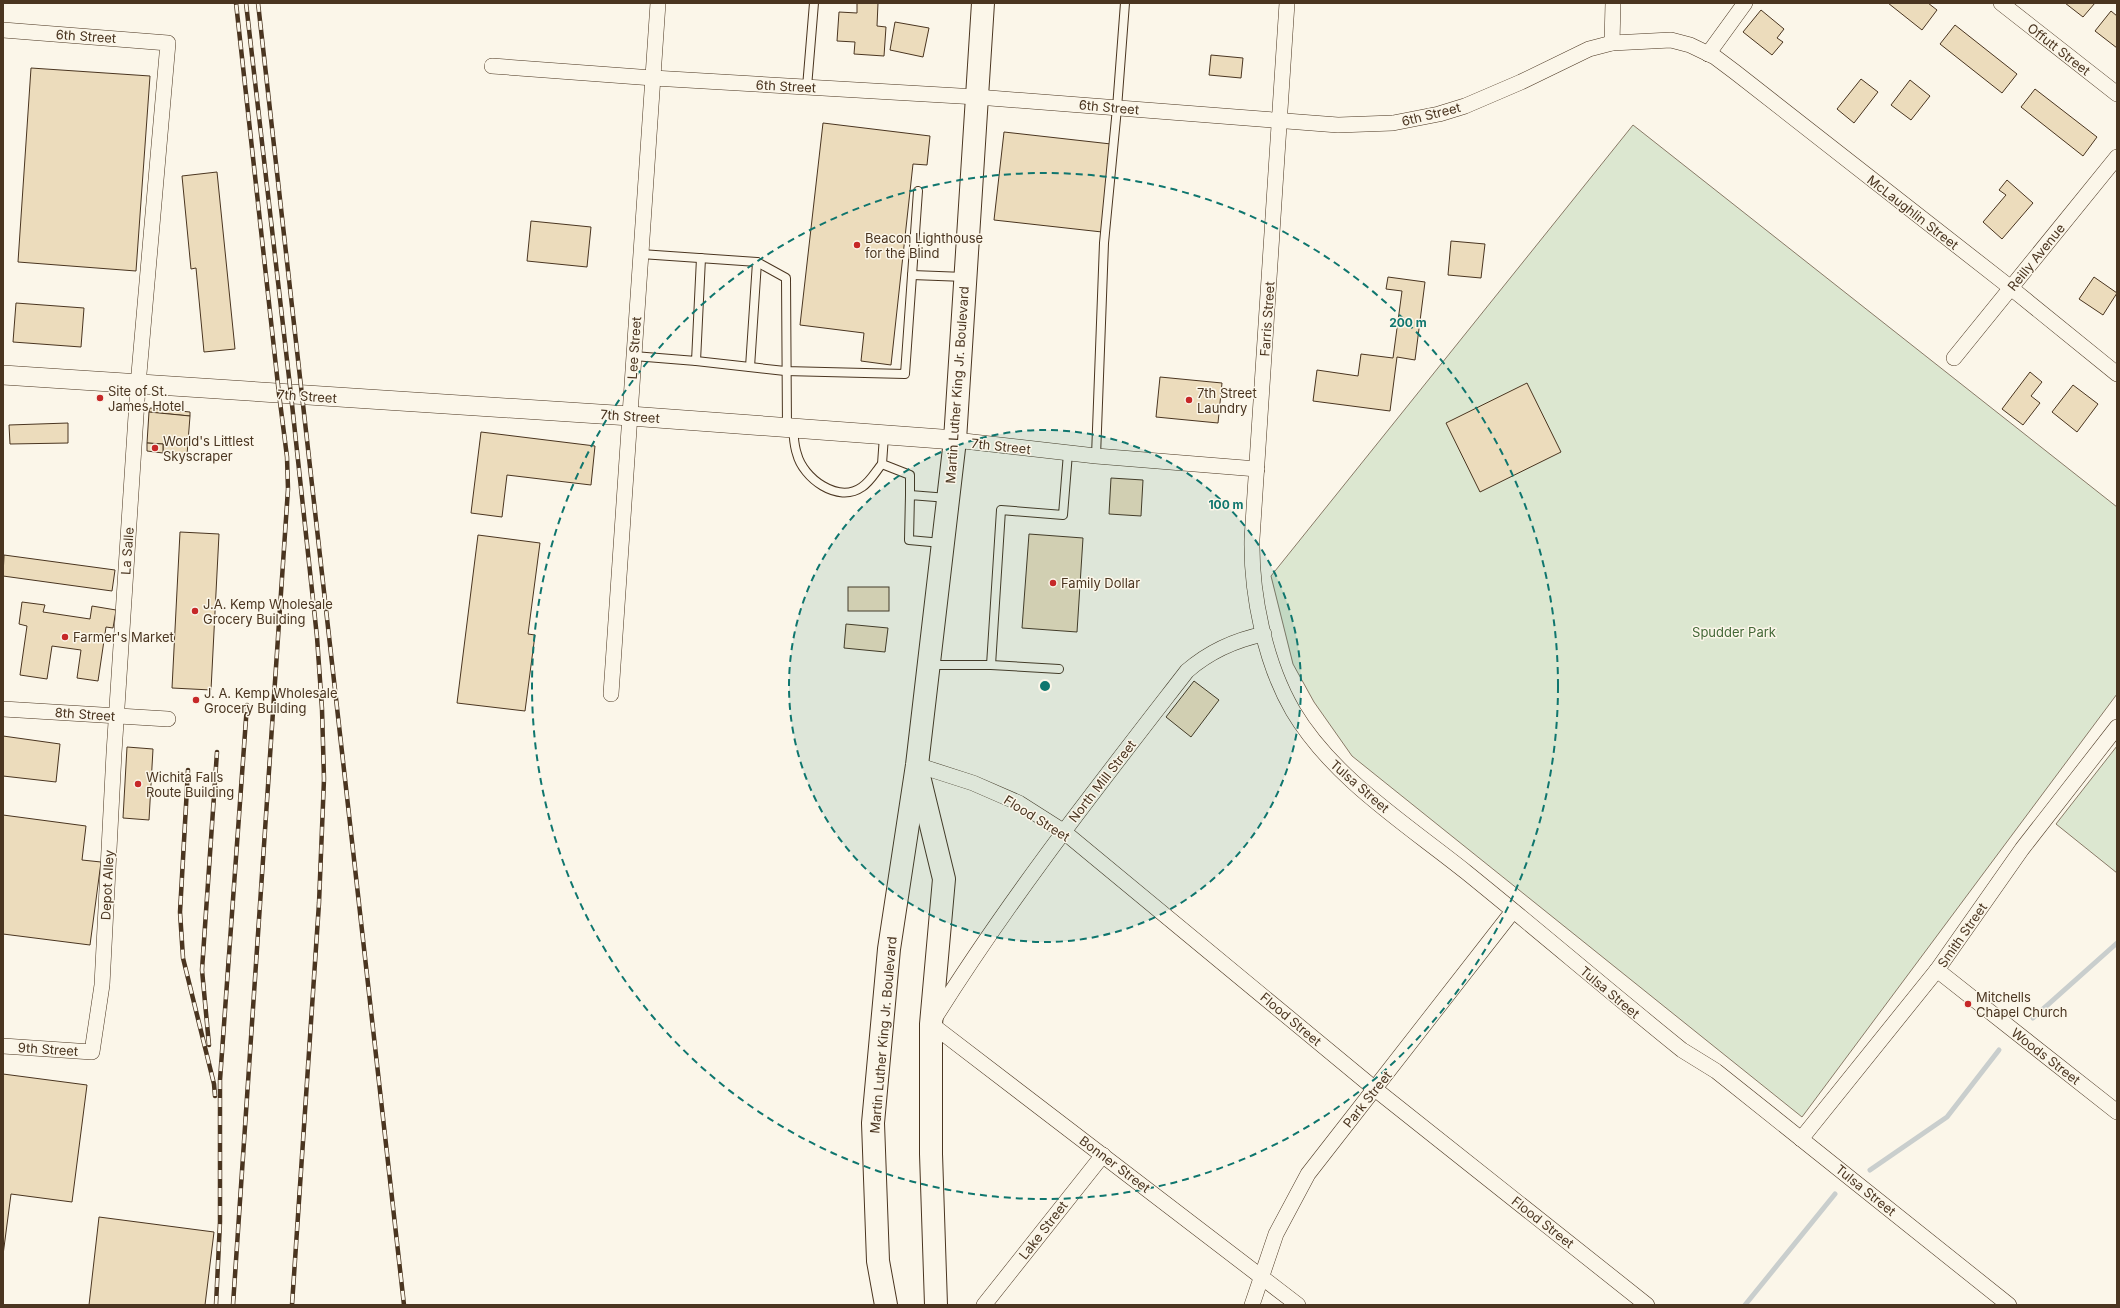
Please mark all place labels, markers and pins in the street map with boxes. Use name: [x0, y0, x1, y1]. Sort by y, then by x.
place label: Beacon Lighthouse for the Blind: [865, 230, 983, 261]
marker: Beacon Lighthouse for the Blind: [852, 240, 862, 250]
place label: Site of St. James Hotel: [108, 383, 185, 414]
place label: 7th Street Laundry: [1197, 385, 1257, 416]
marker: Site of St. James Hotel: [95, 393, 105, 403]
marker: 7th Street Laundry: [1184, 395, 1194, 405]
place label: World's Littlest Skyscraper: [163, 433, 254, 464]
marker: World's Littlest Skyscraper: [150, 443, 160, 453]
place label: Family Dollar: [1061, 575, 1140, 591]
marker: Family Dollar: [1048, 578, 1058, 588]
place label: J.A. Kemp Wholesale Grocery Building: [203, 596, 333, 627]
marker: J.A. Kemp Wholesale Grocery Building: [190, 606, 200, 616]
place label: Farmer's Market: [73, 629, 174, 645]
marker: Farmer's Market: [60, 632, 70, 642]
centre of rings: [1038, 679, 1052, 693]
place label: J. A. Kemp Wholesale Grocery Building: [204, 685, 337, 716]
marker: J. A. Kemp Wholesale Grocery Building: [191, 695, 201, 705]
place label: Wichita Falls Route Building: [146, 769, 234, 800]
marker: Wichita Falls Route Building: [133, 779, 143, 789]
place label: Mitchells Chapel Church: [1976, 989, 2068, 1020]
marker: Mitchells Chapel Church: [1963, 999, 1973, 1009]

